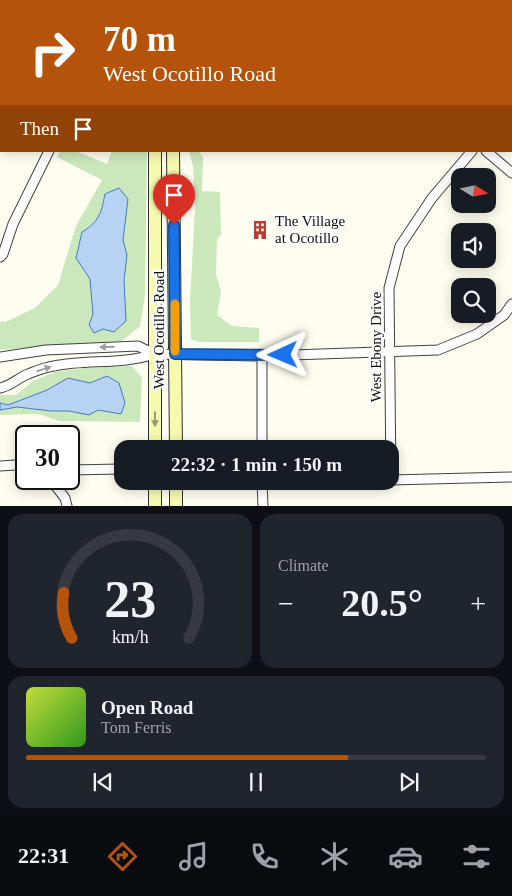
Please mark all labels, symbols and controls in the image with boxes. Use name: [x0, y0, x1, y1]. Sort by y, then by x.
icon: right: [20, 20, 85, 85]
text: 70 m: [103, 20, 176, 59]
text: West Ocotillo Road: [103, 61, 276, 86]
icon: arrive: [69, 115, 97, 143]
text: Then: [20, 118, 59, 139]
north arrow: [451, 168, 496, 212]
map controls: [451, 168, 496, 323]
pin: [153, 174, 195, 225]
icon: arrive: [160, 181, 188, 209]
place label: The Village at Ocotillo: [275, 213, 345, 246]
building icon: The Village at Ocotillo: [249, 219, 271, 241]
button: sound: [451, 223, 496, 268]
street label: West Ocotillo Road: [151, 271, 167, 389]
button: search: [451, 278, 496, 323]
street label: West Ebony Drive: [368, 291, 384, 402]
position arrow: [256, 328, 308, 380]
one-way arrow: [99, 343, 115, 351]
one-way arrow: [37, 364, 52, 372]
one-way arrow: [151, 411, 159, 427]
speed limit sign: 30: [15, 425, 80, 490]
text: 22:32 · 1 min · 150 m: [171, 454, 342, 475]
text: Climate: [278, 557, 329, 574]
text: 23: [104, 571, 156, 628]
text: 20.5°: [341, 582, 423, 624]
text: −: [278, 588, 294, 619]
text: +: [470, 588, 486, 619]
text: km/h: [112, 627, 148, 647]
text: Open Road: [101, 697, 193, 718]
text: Tom Ferris: [101, 719, 171, 736]
icon: previous: [89, 768, 117, 796]
icon: pause: [242, 768, 270, 796]
icon: next: [395, 768, 423, 796]
icon: directions: [105, 839, 140, 874]
icon: music: [176, 839, 211, 874]
icon: phone: [247, 839, 282, 874]
icon: climate: [317, 839, 352, 874]
icon: car: [388, 839, 423, 874]
icon: filters: [459, 839, 494, 874]
text: 22:31: [18, 843, 69, 868]

